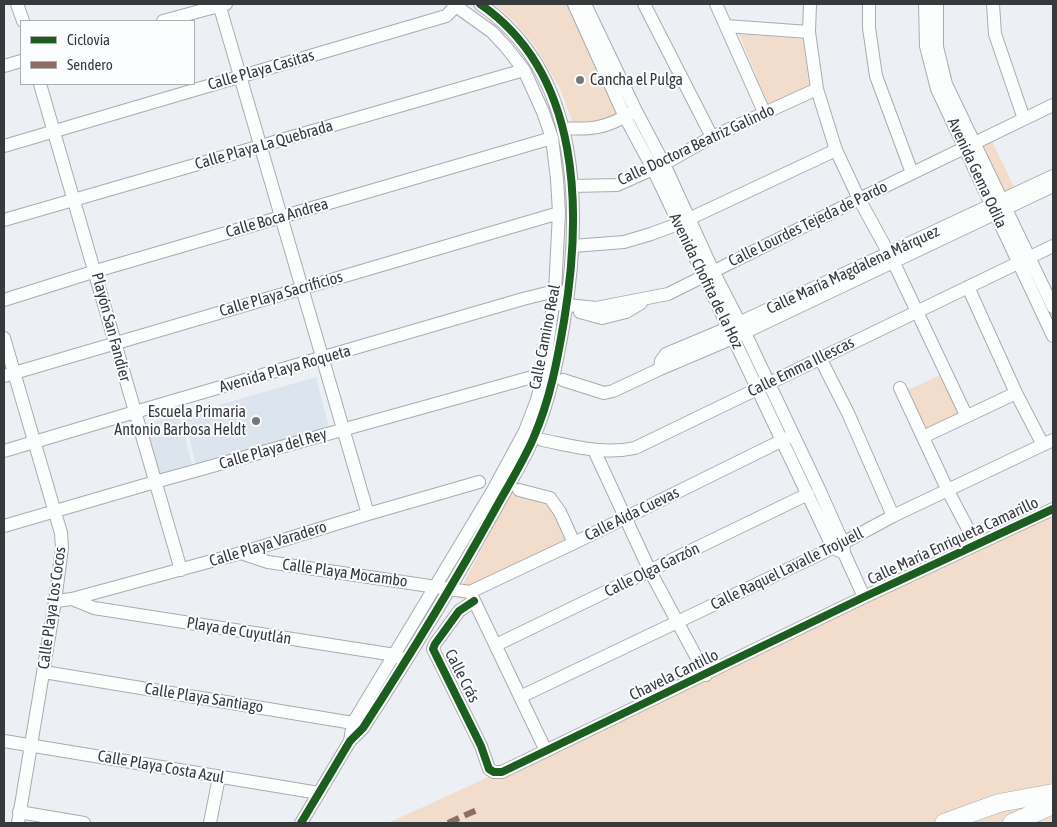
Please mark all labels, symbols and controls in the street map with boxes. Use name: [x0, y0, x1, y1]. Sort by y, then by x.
legend: [20, 20, 195, 85]
text: Ciclovía: [67, 31, 110, 48]
street label: Calle Playa Casitas: [206, 46, 316, 94]
text: Sendero: [67, 56, 113, 73]
place label: Cancha el Pulga: [590, 70, 683, 90]
marker: Cancha el Pulga: [574, 74, 586, 86]
street label: Calle Doctora Beatriz Galindo: [615, 100, 777, 190]
street label: Avenida Gema Odila: [943, 115, 1011, 231]
street label: Calle Playa La Quebrada: [193, 116, 335, 174]
street label: Calle Lourdes Tejeda de Pardo: [725, 177, 891, 271]
street label: Calle Boca Andrea: [224, 194, 330, 242]
street label: Avenida Chofita de la Hoz: [665, 210, 747, 352]
street label: Calle María Magdalena Márquez: [764, 222, 942, 318]
street label: Calle Playa Sacrificios: [217, 267, 345, 321]
street label: Playón San Fandier: [87, 270, 135, 384]
street label: Calle Camino Real: [525, 283, 565, 391]
street label: Calle Emma Illescas: [745, 333, 857, 401]
street label: Avenida Playa Roqueta: [217, 341, 353, 397]
place label: Escuela Primaria Antonio Barbosa Heldt: [114, 402, 246, 440]
marker: Escuela Primaria Antonio Barbosa Heldt: [250, 415, 262, 427]
street label: Calle Playa del Rey: [217, 424, 329, 474]
street label: Calle Aída Cuevas: [582, 483, 682, 545]
street label: Calle María Enriqueta Camarillo: [865, 493, 1041, 589]
street label: Calle Playa Varadero: [207, 517, 329, 571]
street label: Calle Raquel Lavalle Trojuell: [707, 524, 867, 614]
street label: Calle Olga Garzón: [601, 539, 703, 601]
street label: Calle Playa Los Cocos: [34, 546, 70, 670]
street label: Calle Playa Mocambo: [281, 555, 409, 591]
street label: Playa de Cuyutlán: [185, 613, 293, 649]
street label: Chavela Cantillo: [626, 645, 722, 705]
street label: Calle Crás: [440, 646, 484, 706]
street label: Calle Playa Santiago: [143, 679, 265, 717]
street label: Calle Playa Costa Azul: [96, 746, 226, 788]

